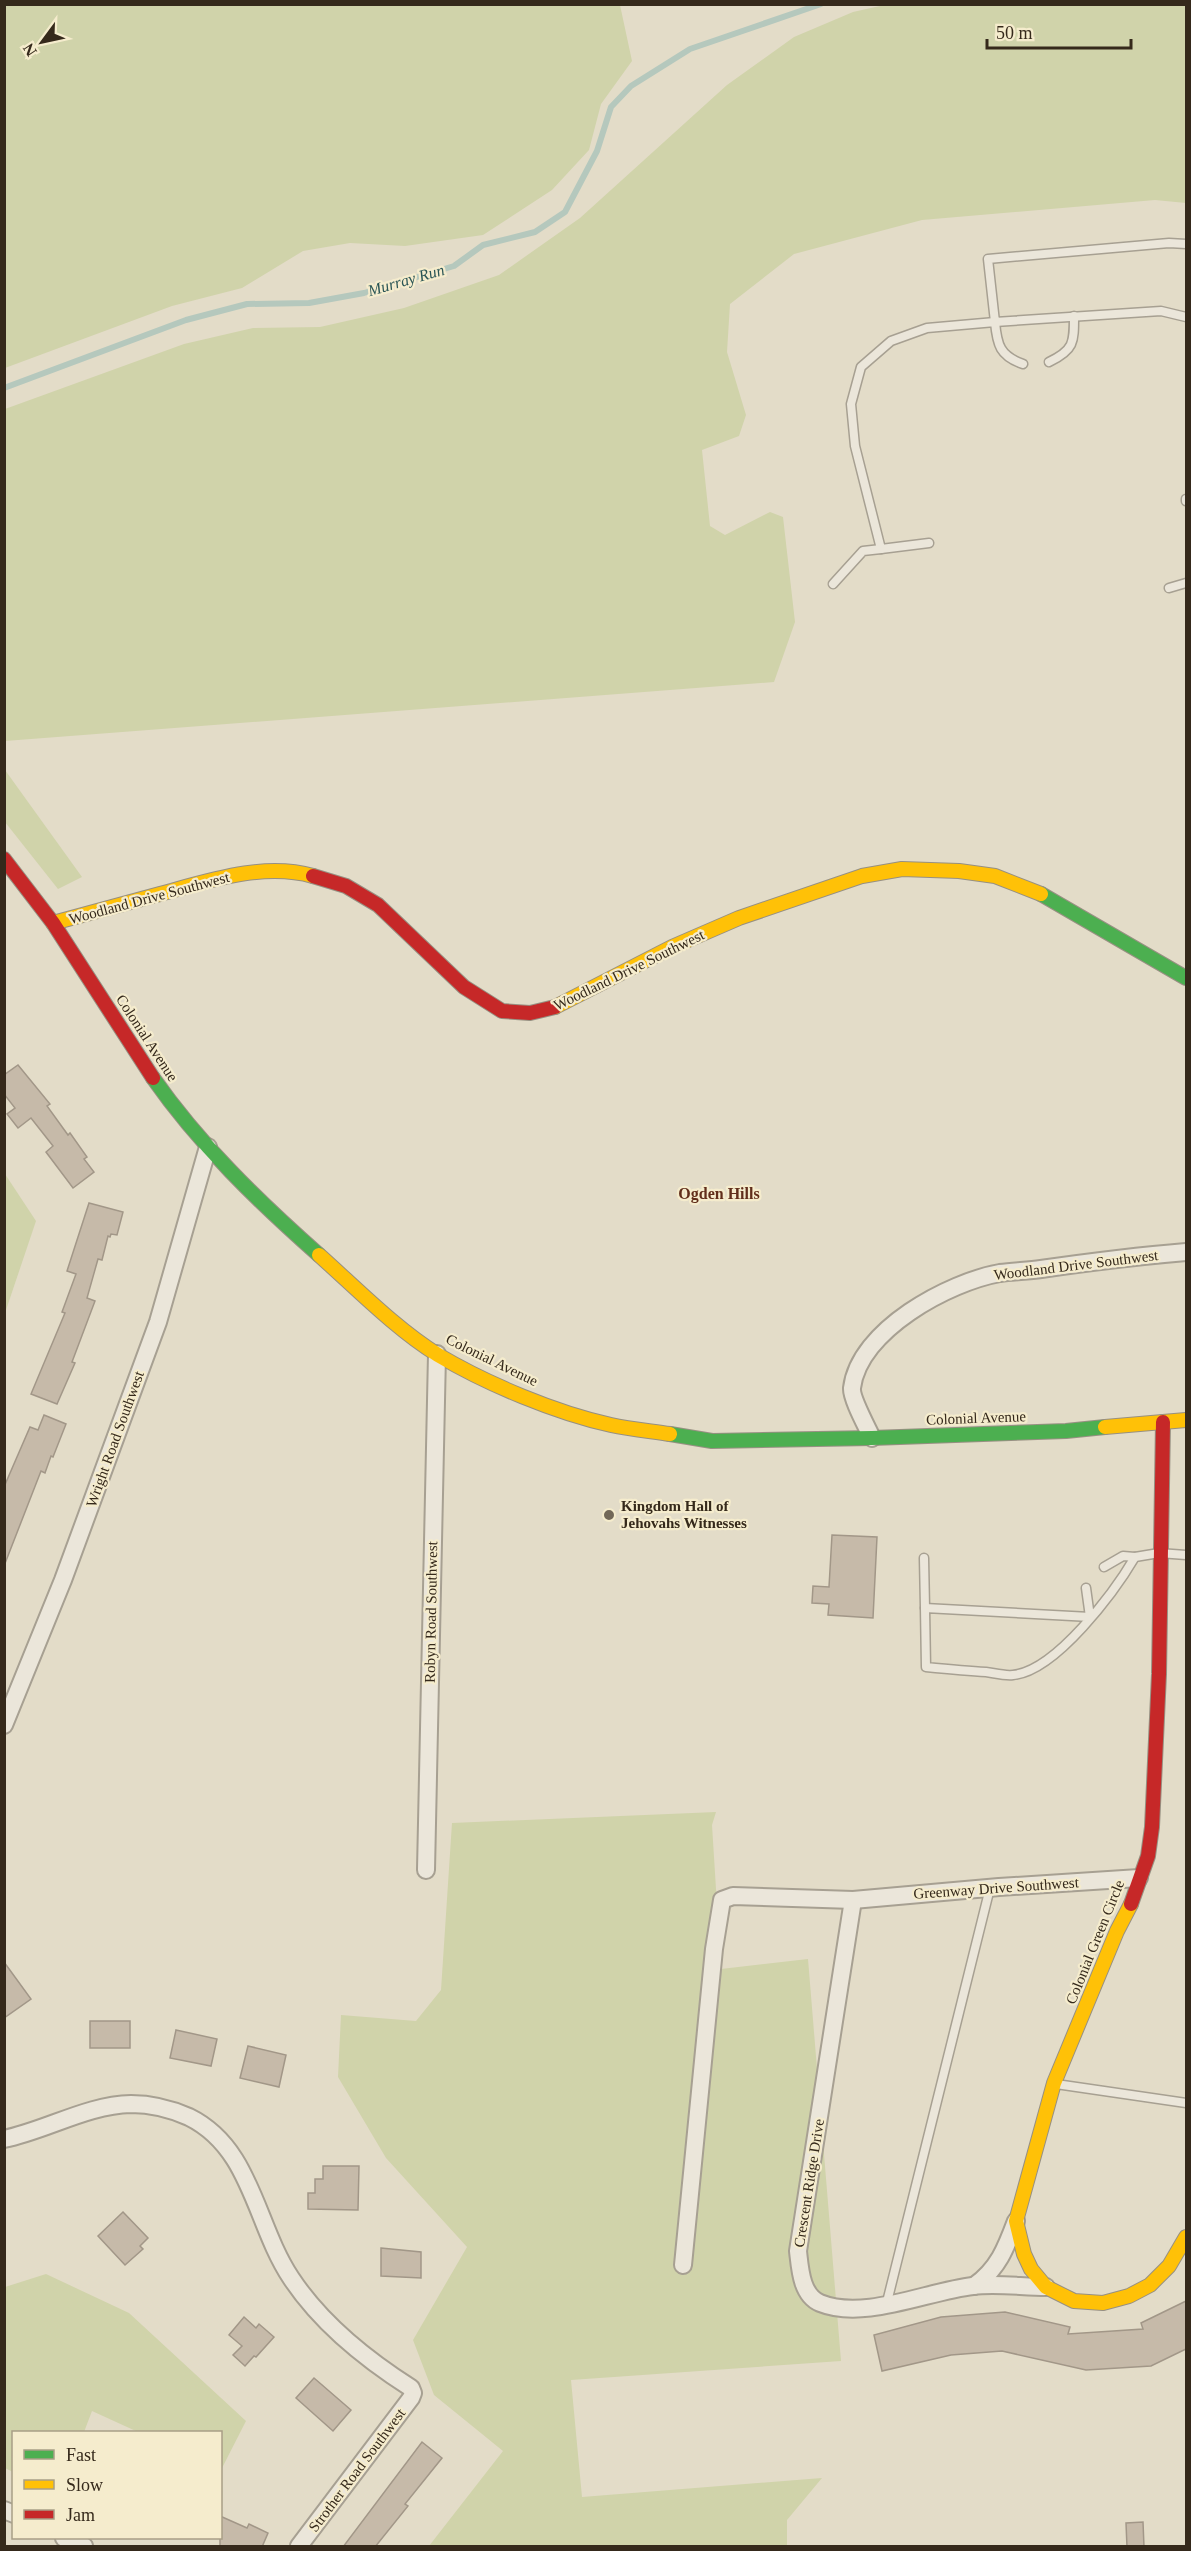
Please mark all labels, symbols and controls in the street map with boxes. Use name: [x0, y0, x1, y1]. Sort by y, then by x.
north arrow: [12, 12, 72, 72]
scale bar: [987, 12, 1131, 50]
text: 50 m: [996, 23, 1033, 43]
text: N: [19, 40, 40, 59]
water label: Murray Run: [365, 261, 446, 300]
street label: Woodland Drive Southwest: [67, 869, 232, 927]
street label: Woodland Drive Southwest: [551, 926, 708, 1013]
street label: Colonial Avenue: [113, 992, 181, 1085]
district label: Ogden Hills: [678, 1185, 760, 1203]
street label: Woodland Drive Southwest: [993, 1247, 1160, 1283]
street label: Colonial Avenue: [443, 1331, 541, 1389]
street label: Wright Road Southwest: [83, 1368, 147, 1509]
street label: Colonial Avenue: [926, 1408, 1027, 1428]
place label: Kingdom Hall of Jehovahs Witnesses: [621, 1498, 747, 1531]
marker: Kingdom Hall of Jehovahs Witnesses: [602, 1508, 616, 1522]
street label: Robyn Road Southwest: [422, 1540, 440, 1683]
street label: Greenway Drive Southwest: [913, 1874, 1080, 1902]
street label: Colonial Green Circle: [1063, 1877, 1127, 2006]
street label: Crescent Ridge Drive: [791, 2117, 827, 2248]
street label: Strother Road Southwest: [305, 2405, 409, 2535]
legend: [12, 2431, 222, 2539]
text: Fast: [66, 2445, 96, 2465]
text: Slow: [66, 2475, 103, 2495]
text: Jam: [66, 2505, 95, 2525]

